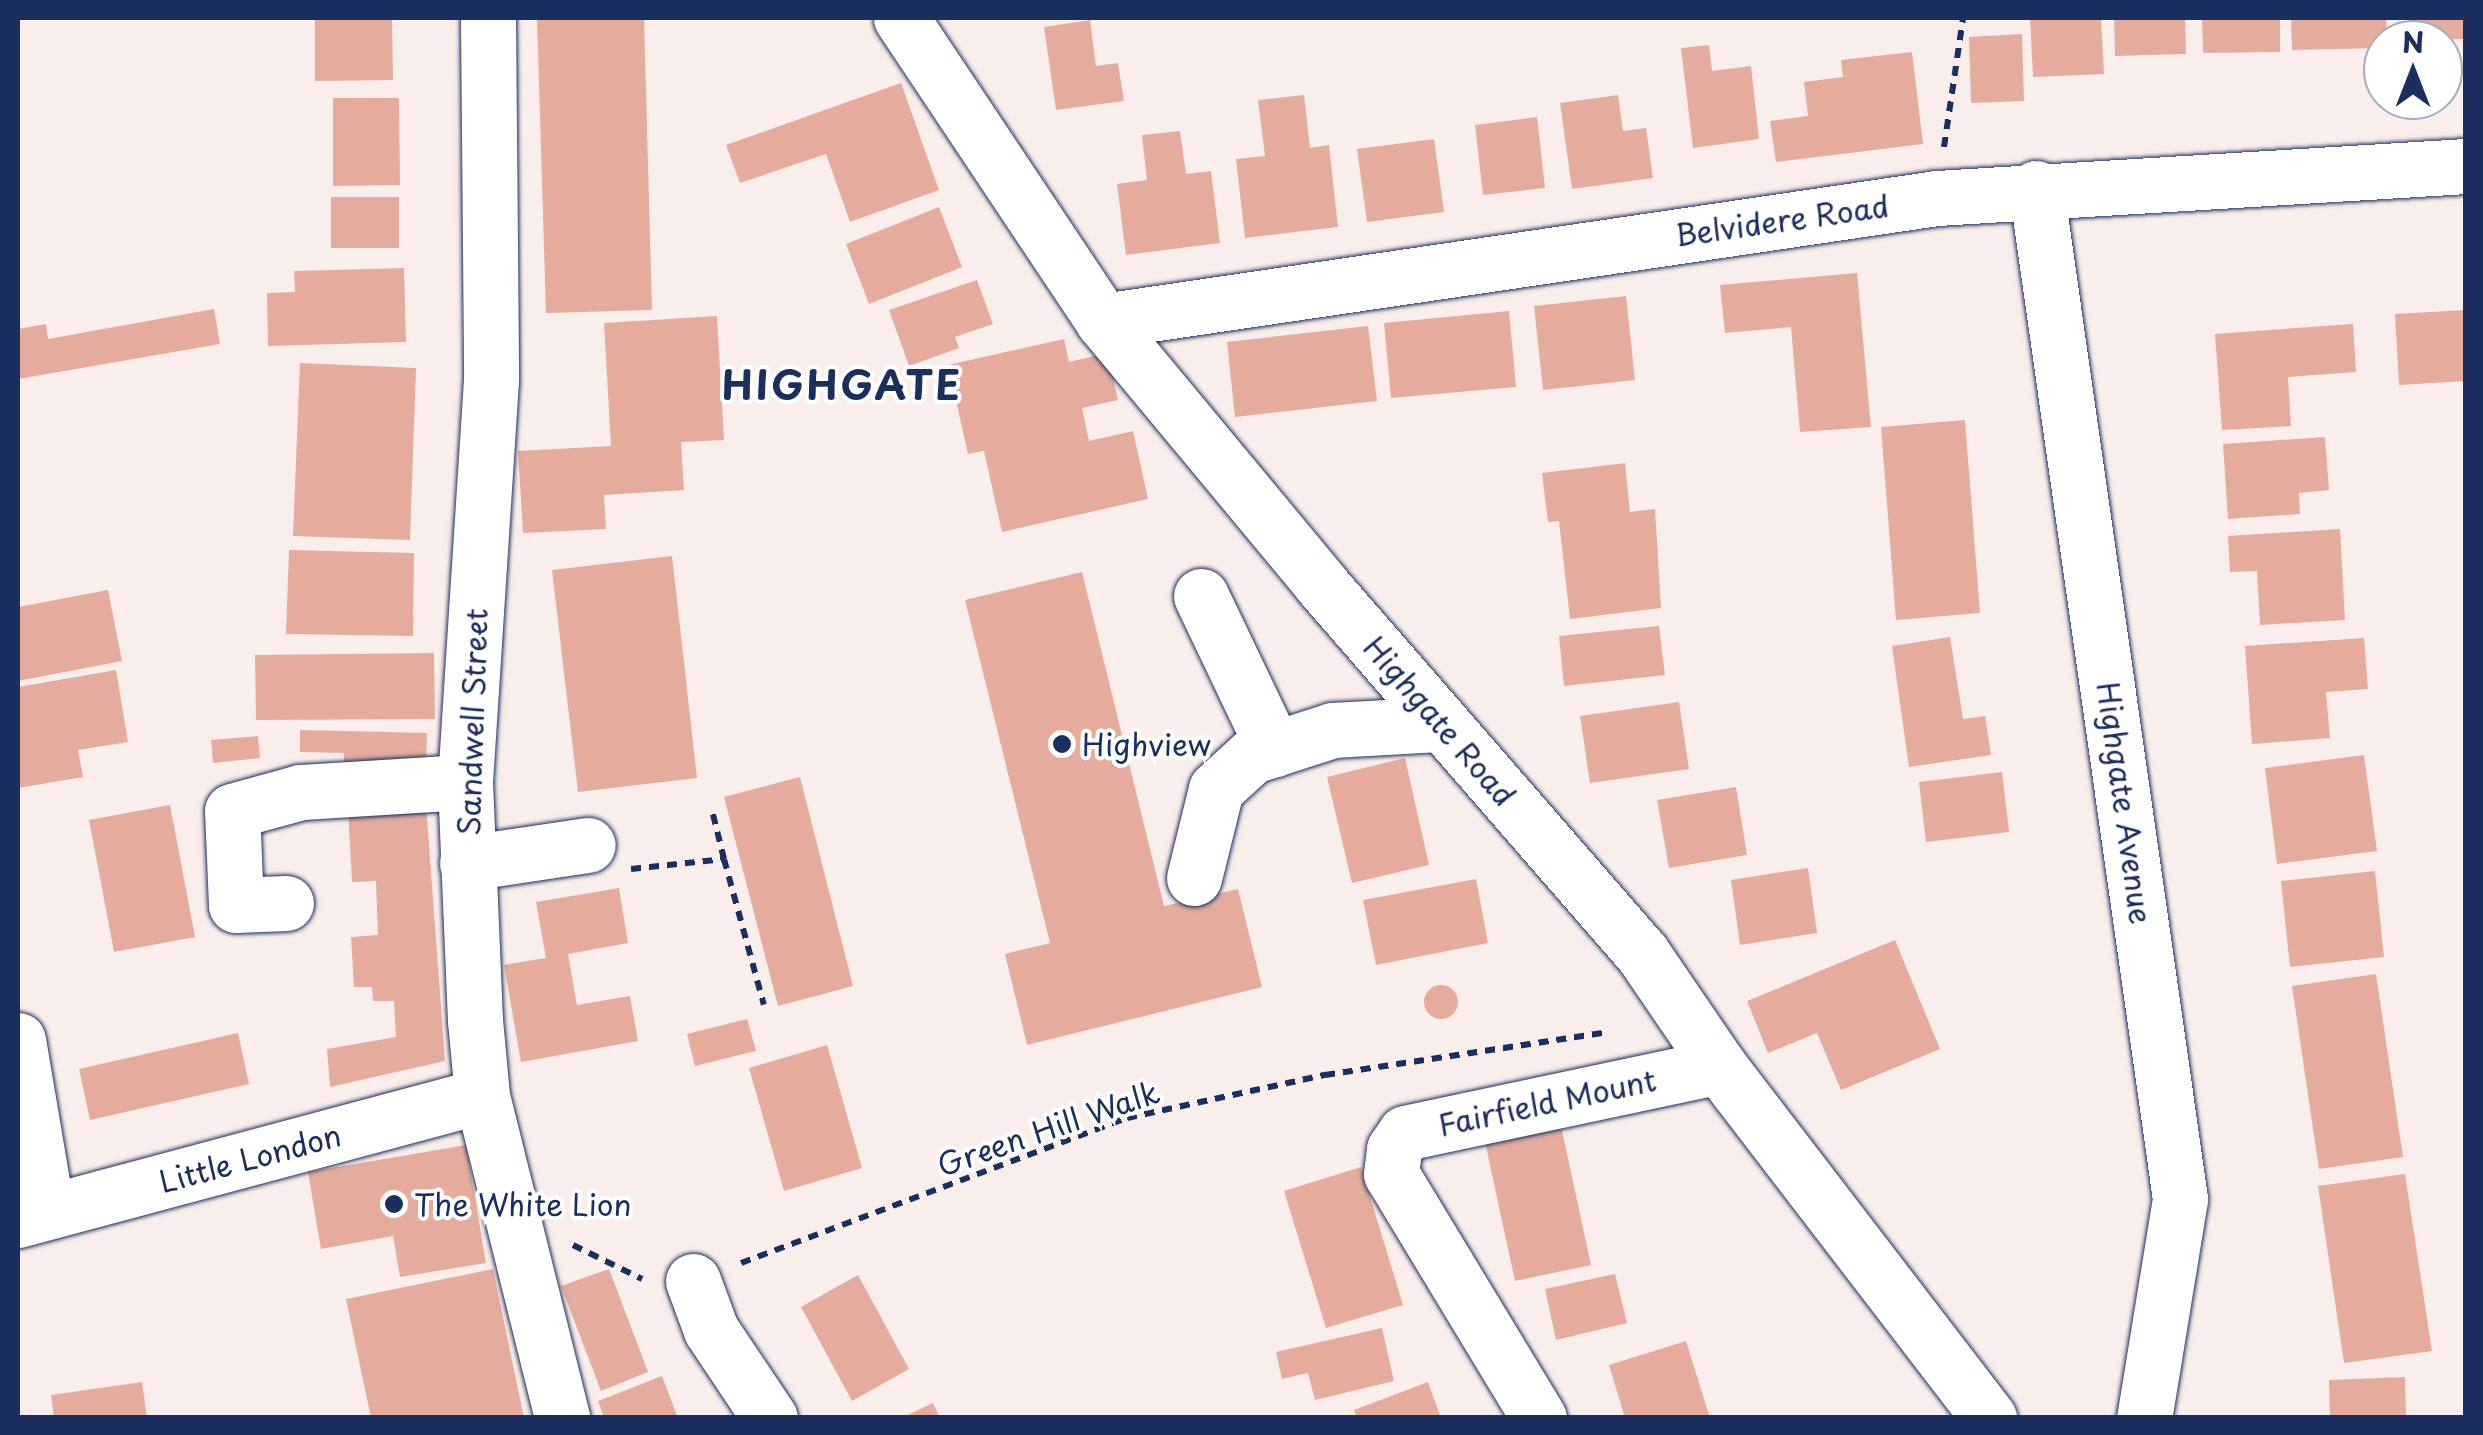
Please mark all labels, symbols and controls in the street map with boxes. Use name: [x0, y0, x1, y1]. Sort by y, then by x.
north arrow: [2363, 20, 2463, 120]
text: N: [2402, 20, 2424, 63]
street label: Belvidere Road: [1673, 187, 1891, 253]
district label: HIGHGATE: [720, 360, 964, 408]
street label: Sandwell Street: [450, 606, 494, 838]
street label: Highgate Road: [1356, 629, 1524, 813]
street label: Highgate Avenue: [2090, 680, 2160, 926]
place label: Highview: [1082, 726, 1211, 762]
marker: Highview: [1051, 733, 1073, 755]
street label: Fairfield Mount: [1435, 1061, 1659, 1143]
street label: Green Hill Walk: [931, 1073, 1165, 1183]
street label: Little London: [155, 1116, 345, 1200]
place label: The White Lion: [414, 1186, 630, 1222]
marker: The White Lion: [383, 1193, 405, 1215]

